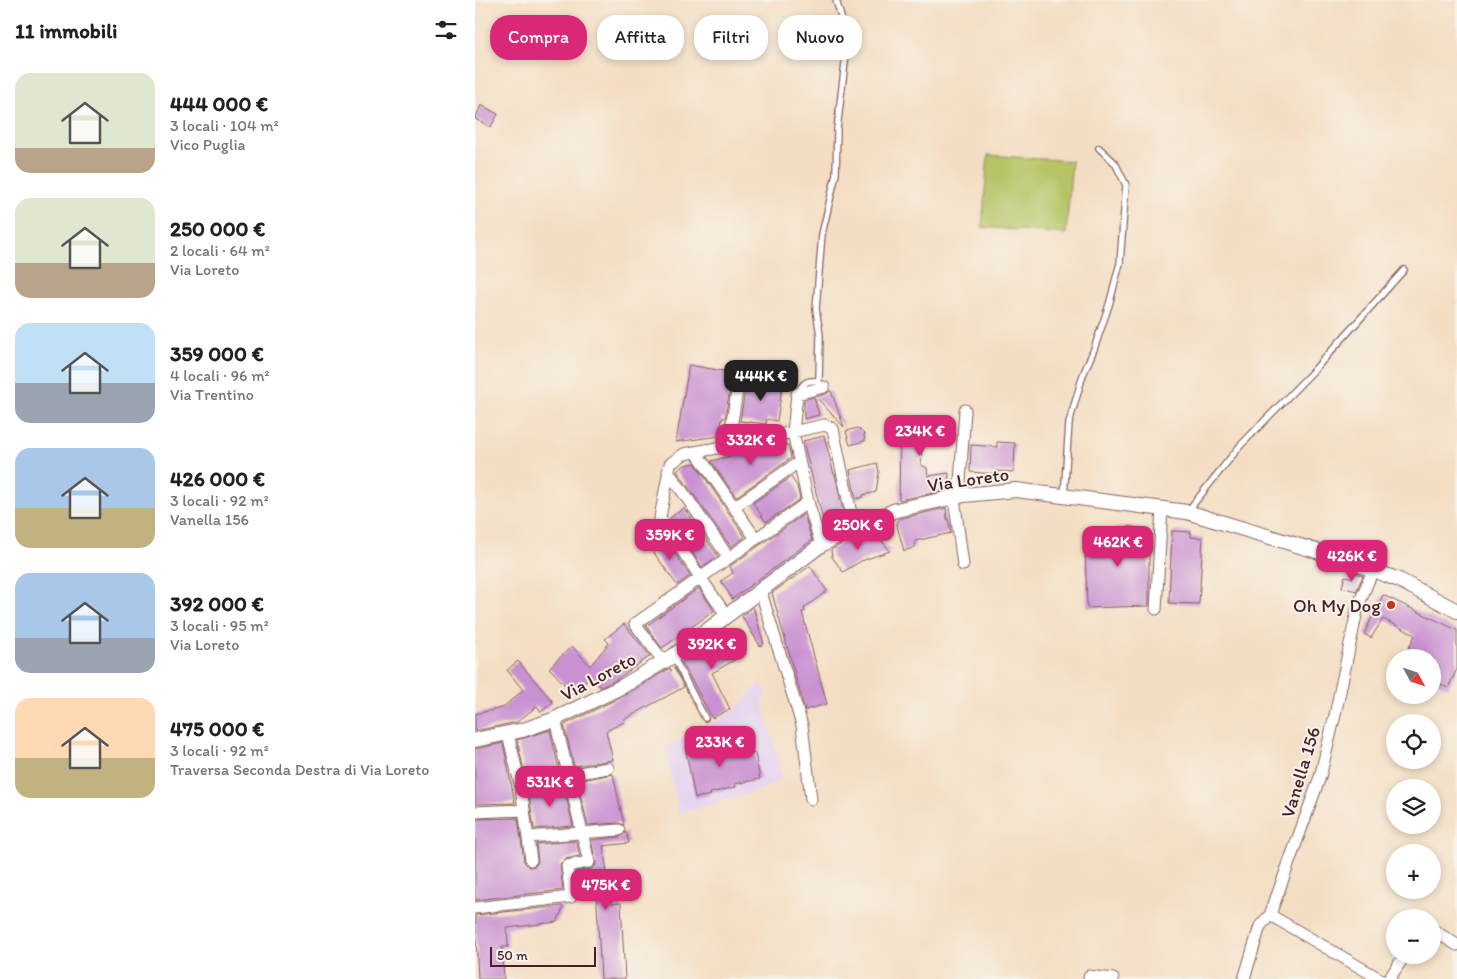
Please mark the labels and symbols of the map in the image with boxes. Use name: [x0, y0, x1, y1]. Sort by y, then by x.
pin: 444K €: [720, 360, 802, 402]
pin: 234K €: [879, 414, 961, 457]
pin: 332K €: [710, 424, 792, 466]
street label: Via Loreto: [926, 462, 1010, 497]
pin: 250K €: [817, 508, 899, 551]
pin: 359K €: [629, 518, 711, 561]
pin: 462K €: [1077, 526, 1159, 568]
pin: 426K €: [1311, 540, 1393, 582]
place label: Oh My Dog: [1293, 594, 1381, 617]
marker: Oh My Dog: [1385, 599, 1397, 611]
pin: 392K €: [671, 628, 753, 670]
street label: Via Loreto: [557, 647, 640, 706]
north arrow: [1386, 649, 1441, 704]
street label: Vanella 156: [1276, 724, 1325, 820]
pin: 233K €: [679, 726, 761, 768]
pin: 531K €: [509, 766, 591, 808]
pin: 475K €: [565, 868, 647, 911]
scale bar: [490, 944, 596, 967]

